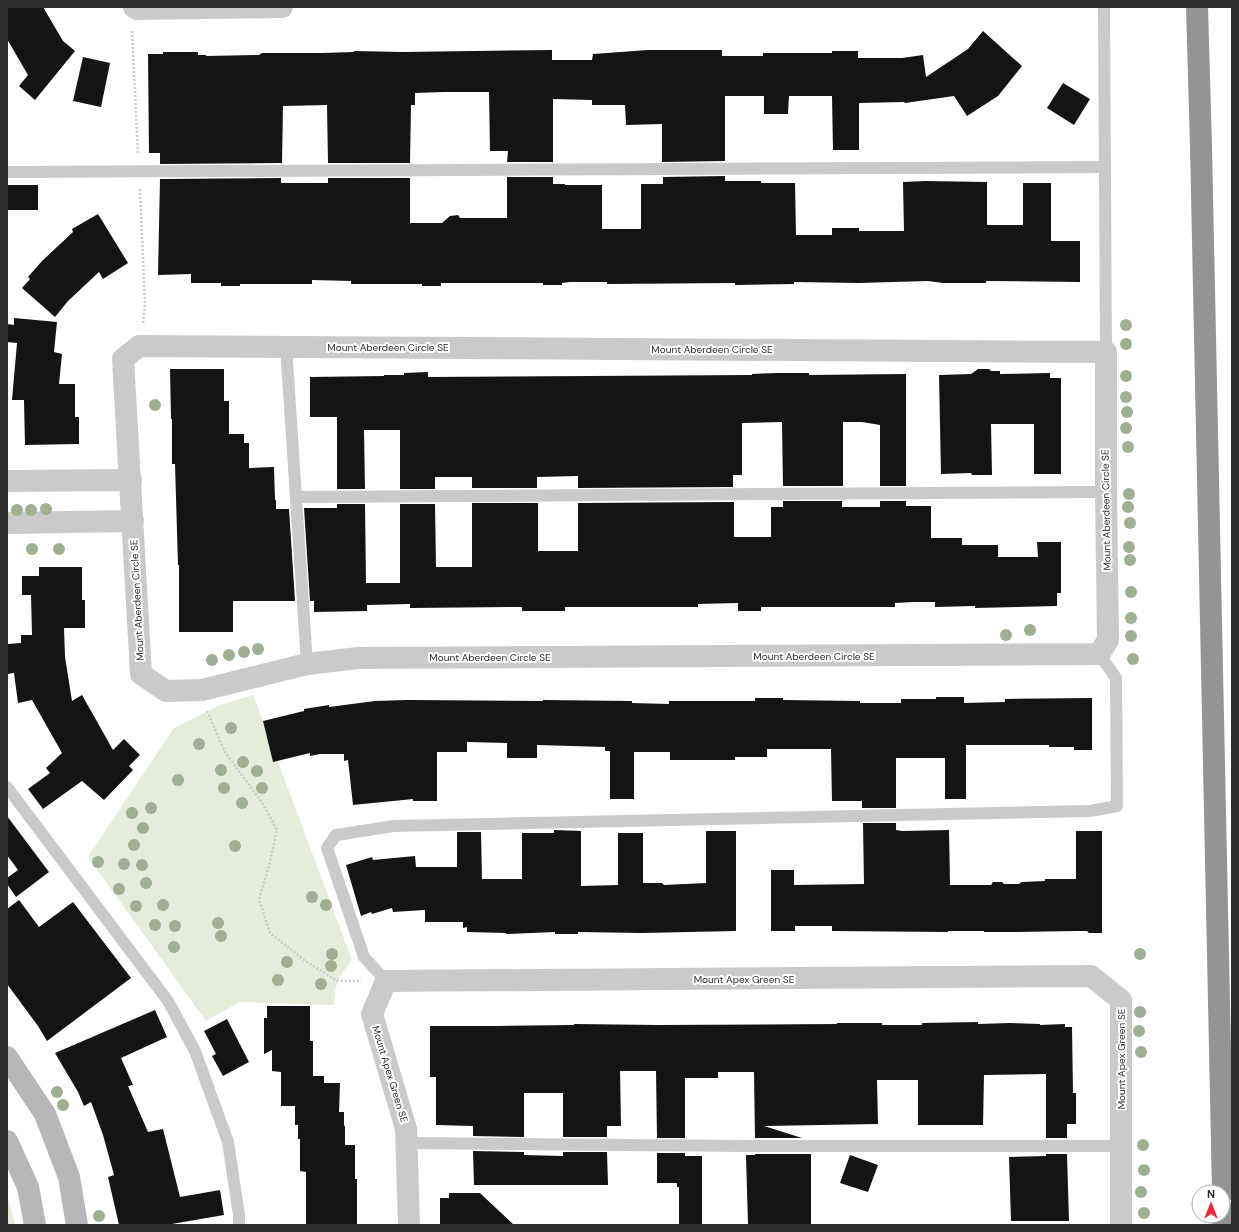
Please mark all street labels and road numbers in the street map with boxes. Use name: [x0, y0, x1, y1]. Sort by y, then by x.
street label: Mount Aberdeen Circle SE: [327, 341, 449, 354]
street label: Mount Aberdeen Circle SE: [651, 343, 773, 356]
street label: Mount Aberdeen Circle SE: [1098, 449, 1114, 571]
street label: Mount Aberdeen Circle SE: [127, 539, 147, 661]
street label: Mount Aberdeen Circle SE: [753, 650, 875, 663]
street label: Mount Aberdeen Circle SE: [429, 651, 551, 664]
street label: Mount Apex Green SE: [694, 973, 795, 986]
street label: Mount Apex Green SE: [1115, 1008, 1128, 1109]
street label: Mount Apex Green SE: [369, 1024, 411, 1124]

